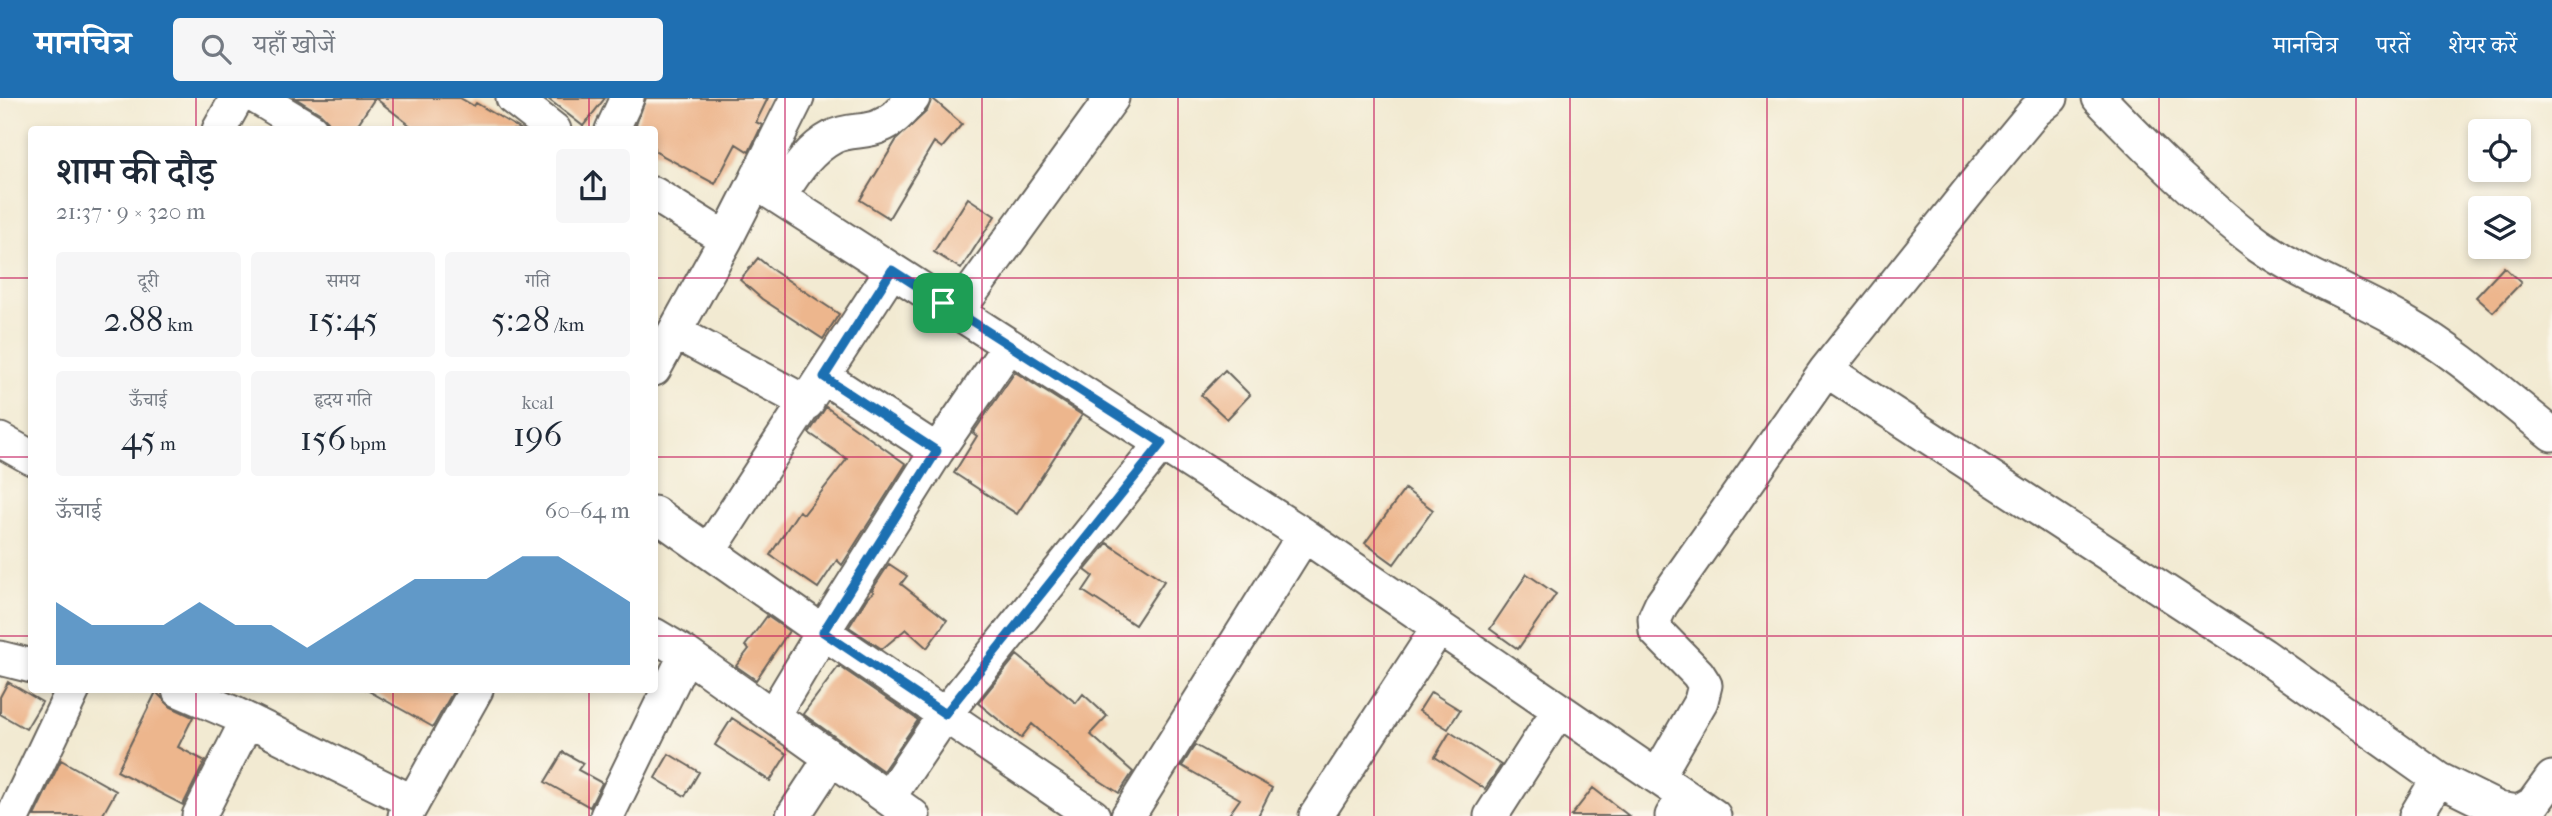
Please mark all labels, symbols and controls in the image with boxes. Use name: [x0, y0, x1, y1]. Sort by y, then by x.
search box: [173, 18, 663, 81]
text: मानचित्र: [35, 24, 131, 63]
text: यहाँ खोजें: [253, 29, 335, 60]
icon: search: [197, 30, 235, 68]
text: मानचित्र: [2273, 31, 2338, 59]
text: परतें: [2376, 31, 2410, 59]
text: शेयर करें: [2448, 31, 2517, 59]
map controls: [2468, 119, 2531, 259]
button: locate: [2468, 119, 2531, 182]
text: शाम की दौड़: [56, 149, 215, 194]
button: share: [556, 149, 630, 223]
button: layers: [2468, 196, 2531, 259]
text: 21:37 · 9 × 320 m: [56, 198, 205, 225]
text: दूरी: [138, 270, 159, 292]
text: समय: [326, 270, 360, 292]
text: गति: [525, 270, 550, 292]
pin: [913, 273, 973, 333]
icon: arrive: [924, 284, 962, 322]
text: 2.88: [104, 299, 163, 340]
text: 15:45: [308, 299, 378, 340]
text: 5:28: [491, 299, 550, 340]
text: km: [163, 314, 193, 336]
text: /km: [550, 314, 584, 336]
text: ऊँचाई: [130, 389, 167, 411]
text: हृदय गति: [314, 389, 372, 411]
text: kcal: [522, 392, 554, 414]
text: 196: [513, 414, 563, 455]
text: 45: [121, 418, 156, 459]
text: 156: [300, 418, 346, 459]
text: m: [156, 433, 176, 455]
text: bpm: [346, 433, 386, 455]
text: ऊँचाई: [56, 497, 101, 524]
text: 60–64 m: [545, 497, 630, 524]

